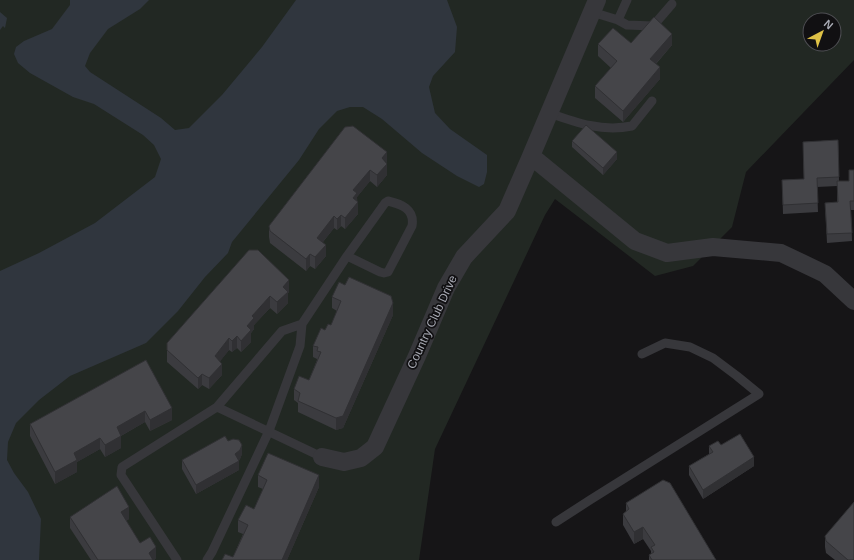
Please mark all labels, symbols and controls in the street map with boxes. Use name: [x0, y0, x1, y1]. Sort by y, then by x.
north arrow: [802, 12, 842, 52]
text: N: [822, 17, 836, 32]
street label: Country Club Drive: [404, 273, 460, 371]

